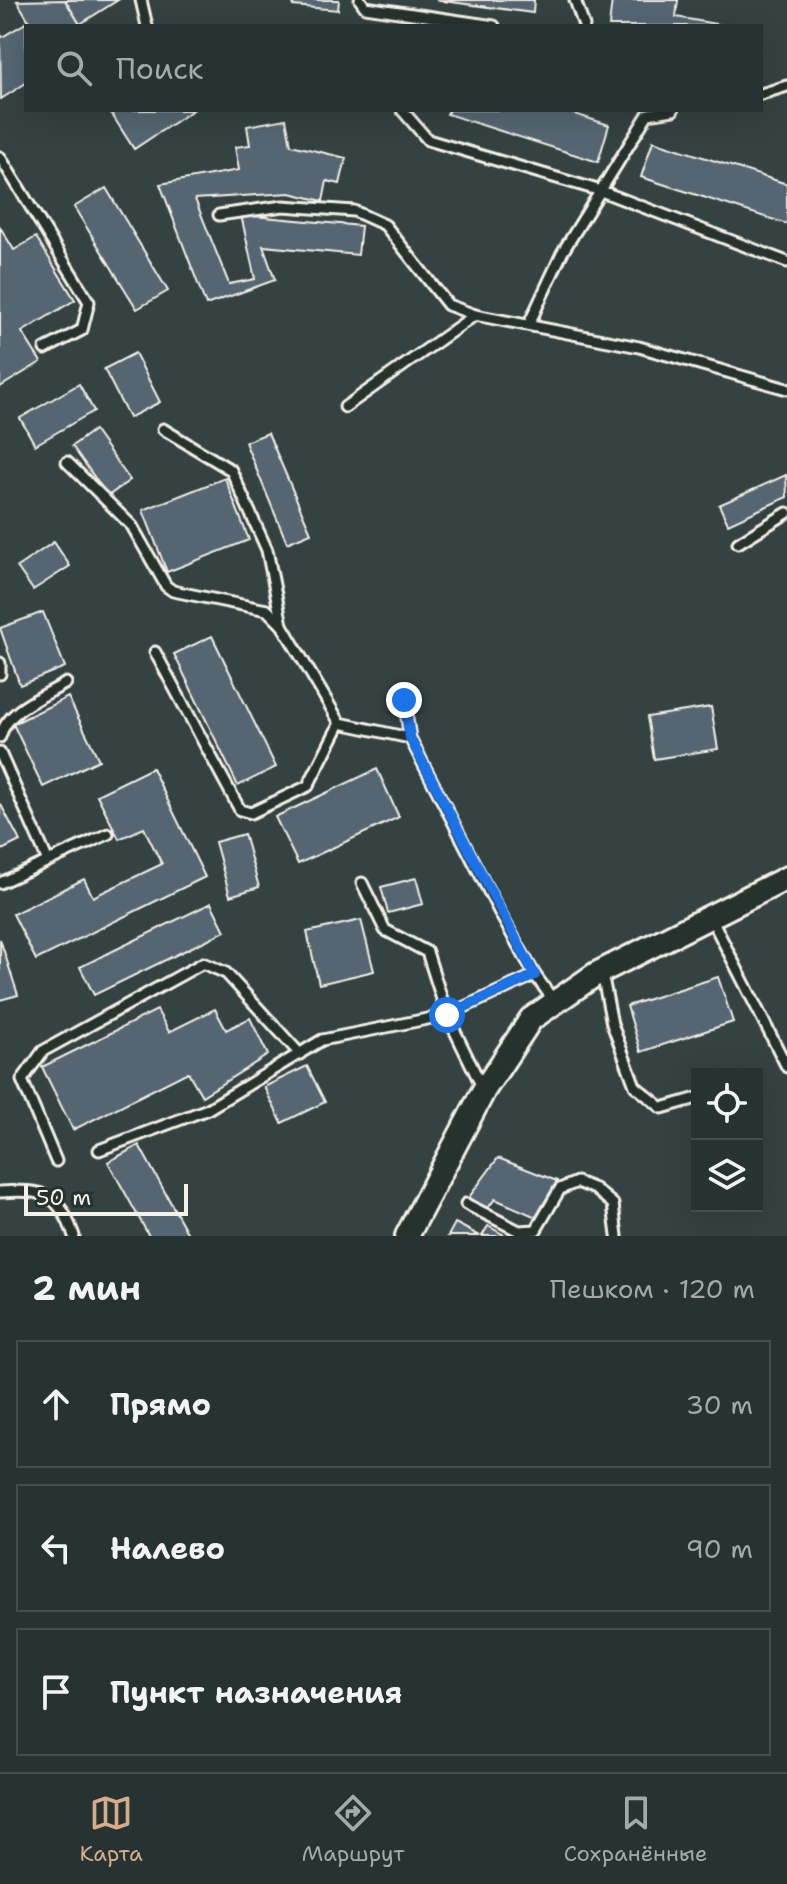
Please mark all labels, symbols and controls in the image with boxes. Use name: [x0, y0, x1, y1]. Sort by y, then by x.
search box: [24, 24, 763, 112]
icon: search: [52, 46, 96, 90]
text: Поиск: [116, 48, 204, 89]
route end: [386, 682, 422, 718]
route start: [429, 997, 465, 1033]
map controls: [691, 1068, 763, 1212]
button: locate: [691, 1068, 763, 1140]
button: layers: [691, 1140, 763, 1212]
scale bar: [24, 1180, 188, 1216]
text: 50 m: [36, 1183, 91, 1212]
text: 2 мин: [32, 1265, 141, 1311]
text: Пешком · 120 m: [550, 1271, 755, 1306]
icon: ahead: [34, 1382, 78, 1426]
text: Прямо: [110, 1384, 211, 1425]
text: 30 m: [686, 1387, 753, 1422]
icon: left: [34, 1526, 78, 1570]
text: Налево: [110, 1528, 225, 1569]
text: 90 m: [686, 1531, 753, 1566]
icon: arrive: [34, 1670, 78, 1714]
text: Пункт назначения: [110, 1672, 402, 1713]
tab: Карта: [80, 1791, 143, 1868]
tab: Маршрут: [302, 1791, 404, 1868]
tab: Сохранённые: [564, 1791, 707, 1868]

